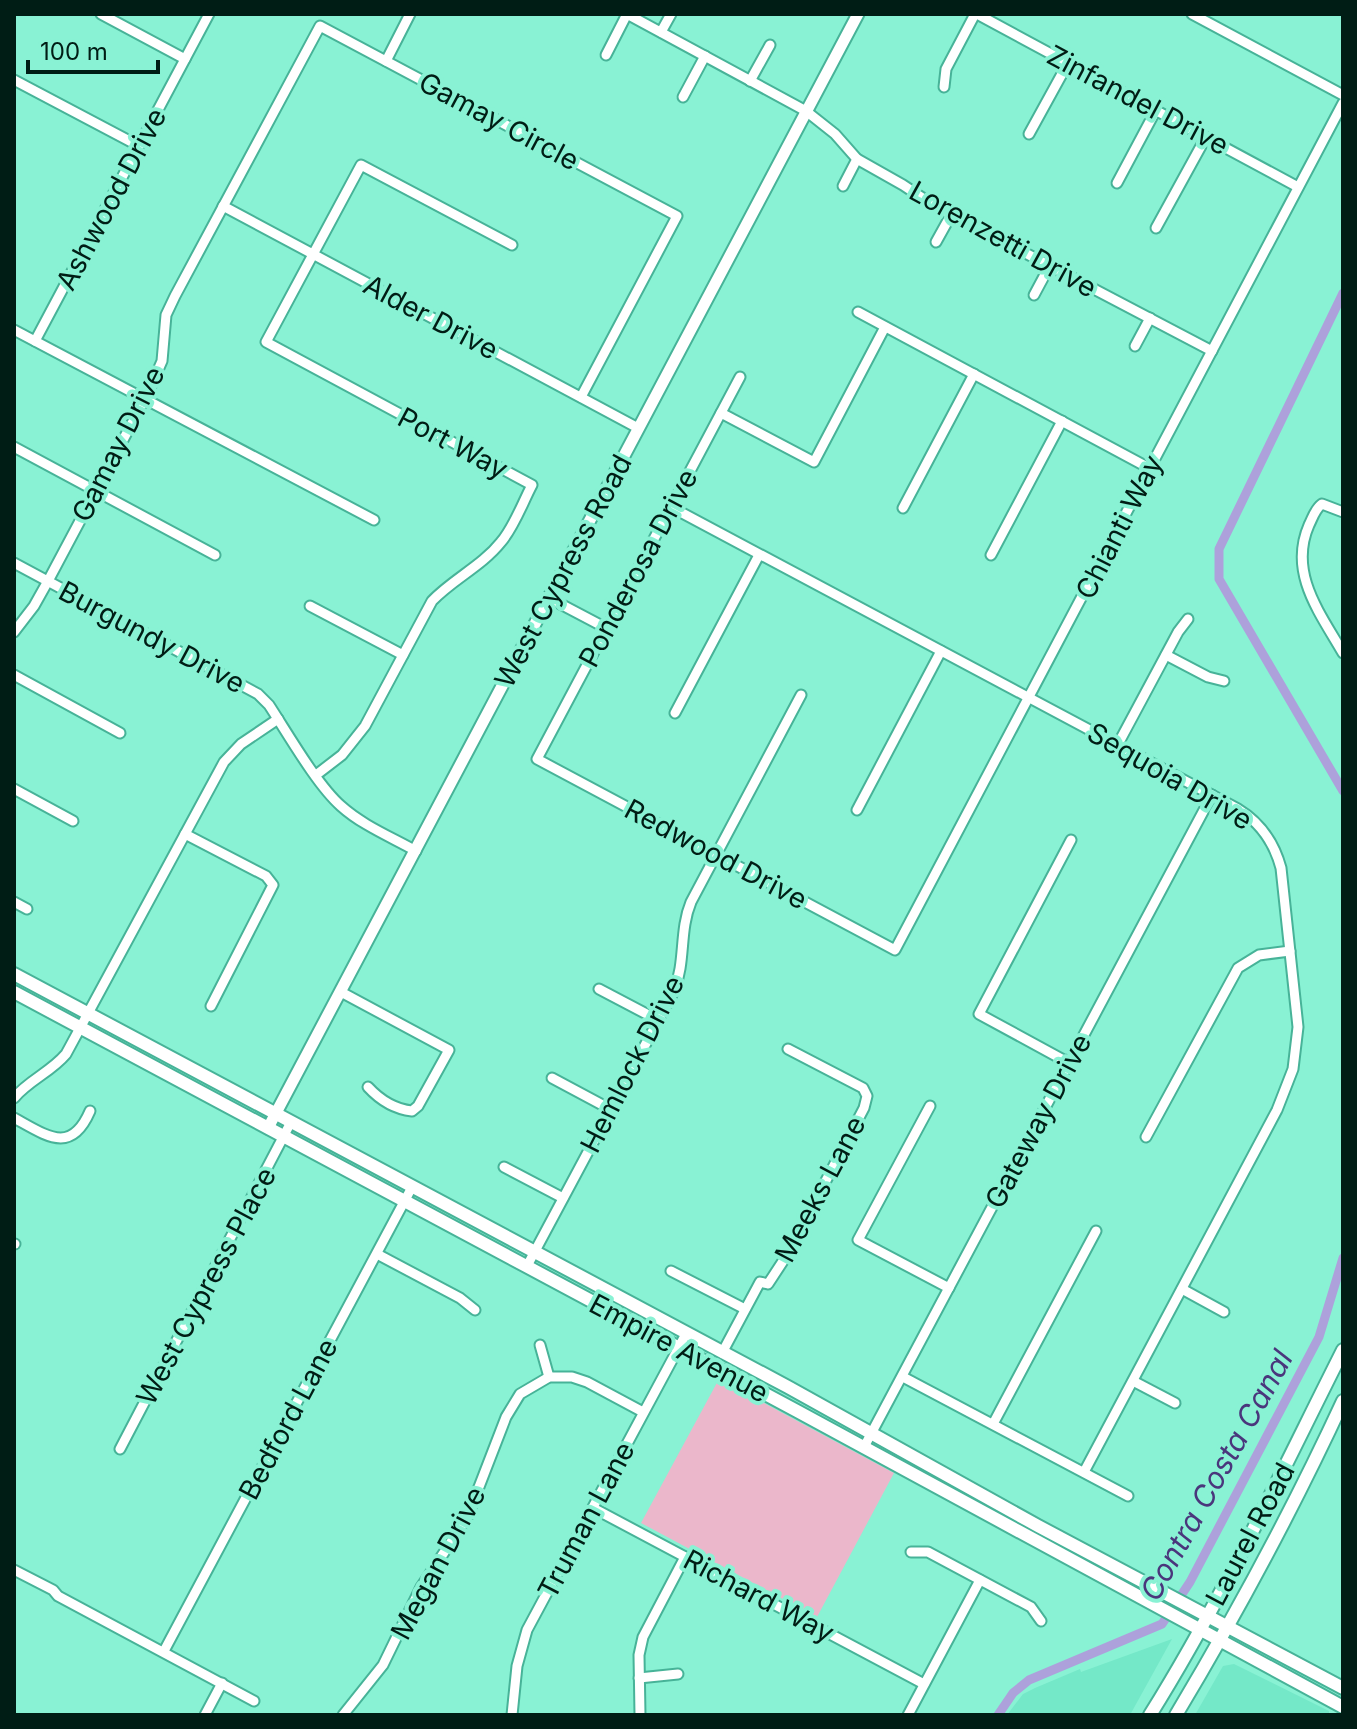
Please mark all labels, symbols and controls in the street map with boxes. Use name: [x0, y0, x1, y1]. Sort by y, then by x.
scale bar: [28, 24, 158, 74]
text: 100 m: [40, 37, 108, 66]
street label: Zinfandel Drive: [1041, 38, 1235, 162]
street label: Gamay Circle: [413, 65, 585, 177]
street label: Ashwood Drive: [49, 102, 173, 296]
street label: Lorenzetti Drive: [903, 174, 1103, 304]
street label: Alder Drive: [358, 267, 504, 367]
street label: Gamay Drive: [64, 361, 172, 527]
street label: Port Way: [392, 400, 514, 486]
street label: West Cypress Road: [487, 449, 639, 693]
street label: Chianti Way: [1068, 449, 1170, 605]
street label: Ponderosa Drive: [572, 463, 704, 673]
street label: Burgundy Drive: [53, 574, 251, 700]
street label: Sequoia Drive: [1082, 715, 1258, 837]
street label: Redwood Drive: [619, 792, 813, 916]
street label: Hemlock Drive: [573, 970, 691, 1158]
street label: Gateway Drive: [978, 1028, 1098, 1214]
street label: Meeks Lane: [767, 1110, 873, 1268]
street label: West Cypress Place: [129, 1161, 283, 1411]
street label: Empire Avenue: [584, 1287, 774, 1409]
street label: Bedford Lane: [231, 1333, 345, 1505]
water label: Contra Costa Canal: [1132, 1343, 1300, 1607]
street label: Truman Lane: [530, 1436, 642, 1604]
street label: Laurel Road: [1198, 1457, 1302, 1611]
street label: Megan Drive: [383, 1481, 493, 1645]
street label: Richard Way: [678, 1542, 840, 1650]

